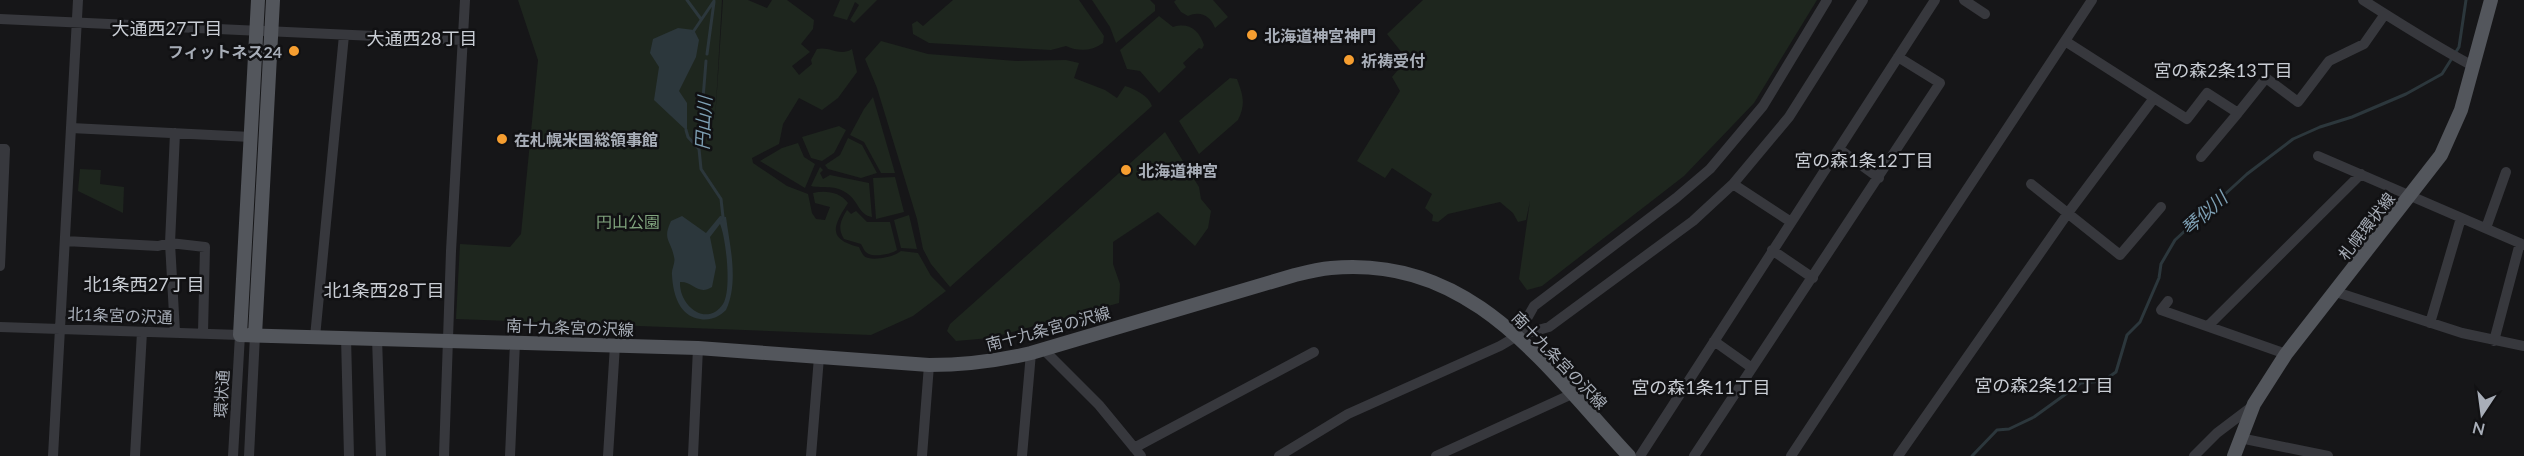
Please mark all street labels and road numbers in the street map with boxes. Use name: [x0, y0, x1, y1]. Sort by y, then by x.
street label: 札幌環状線: [2334, 189, 2398, 263]
street label: 南十九条宮の沢線: [984, 302, 1112, 354]
street label: 北1条宮の沢通: [67, 304, 173, 326]
street label: 南十九条宮の沢線: [1509, 307, 1611, 413]
street label: 南十九条宮の沢線: [506, 315, 634, 339]
street label: 環状通: [210, 370, 232, 418]

